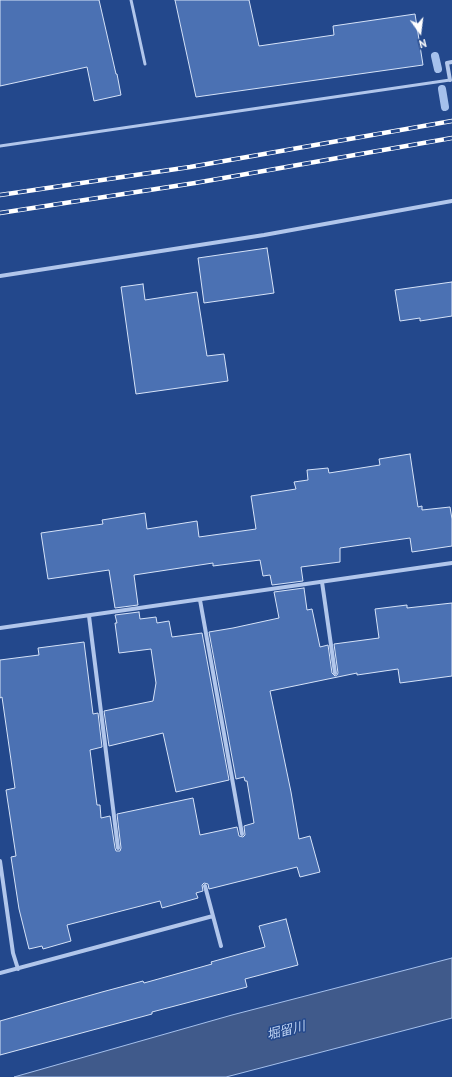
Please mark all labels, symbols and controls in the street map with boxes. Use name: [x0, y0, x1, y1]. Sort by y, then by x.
north arrow: [400, 12, 440, 52]
text: N: [418, 36, 428, 51]
water label: 堀留川: [265, 1019, 307, 1043]

